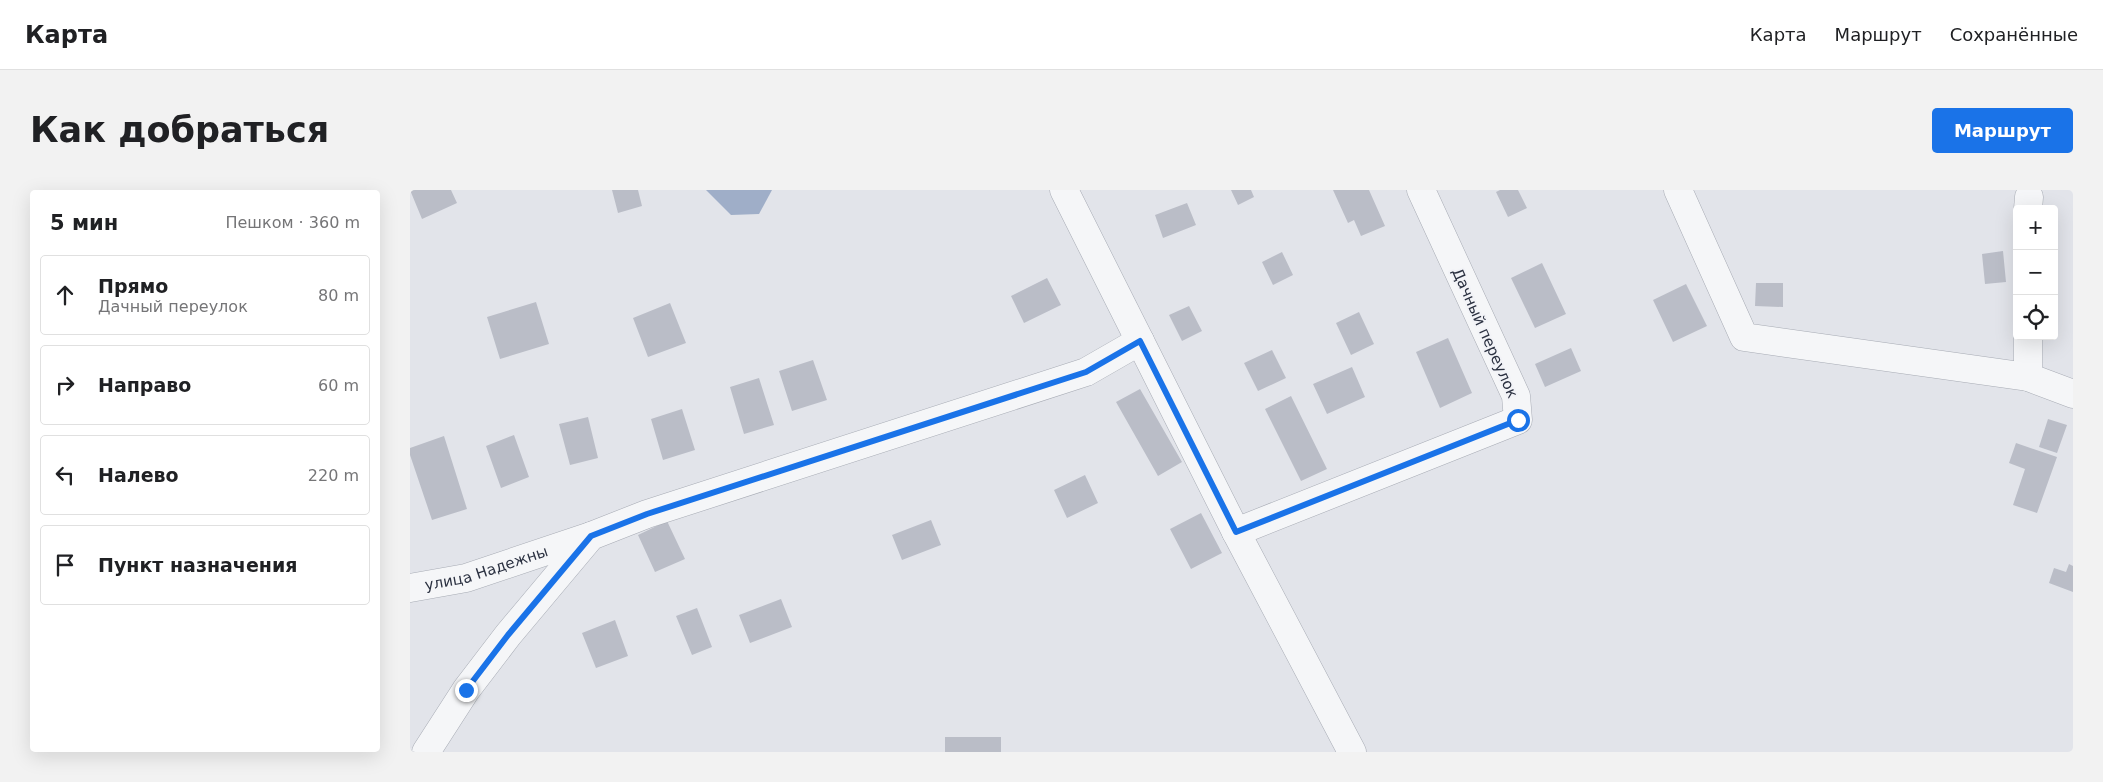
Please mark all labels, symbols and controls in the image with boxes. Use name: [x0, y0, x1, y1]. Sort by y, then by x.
text: Карта: [25, 21, 108, 49]
text: Карта: [1750, 24, 1807, 45]
text: Маршрут: [1835, 24, 1922, 45]
text: Сохранённые: [1950, 24, 2078, 45]
button: Маршрут: [1932, 108, 2073, 153]
text: Как добраться: [30, 110, 329, 150]
map controls: [2013, 205, 2058, 340]
button: +: [2013, 205, 2058, 250]
text: 5 мин: [50, 211, 118, 235]
text: Пешком · 360 m: [225, 213, 360, 232]
button: −: [2013, 250, 2058, 295]
street label: Дачный переулок: [1448, 265, 1522, 401]
text: Прямо: [98, 275, 168, 297]
icon: ahead: [51, 281, 79, 309]
text: 80 m: [318, 286, 359, 305]
button: locate: [2013, 295, 2058, 340]
text: Дачный переулок: [98, 297, 248, 316]
icon: right: [51, 371, 79, 399]
text: Направо: [98, 374, 191, 396]
text: 60 m: [318, 376, 359, 395]
route start: [1507, 409, 1530, 432]
icon: left: [51, 461, 79, 489]
text: Налево: [98, 464, 179, 486]
text: 220 m: [308, 466, 359, 485]
street label: улица Надежны: [423, 542, 550, 594]
icon: arrive: [51, 551, 79, 579]
text: Пункт назначения: [98, 554, 297, 576]
route end: [455, 679, 478, 702]

